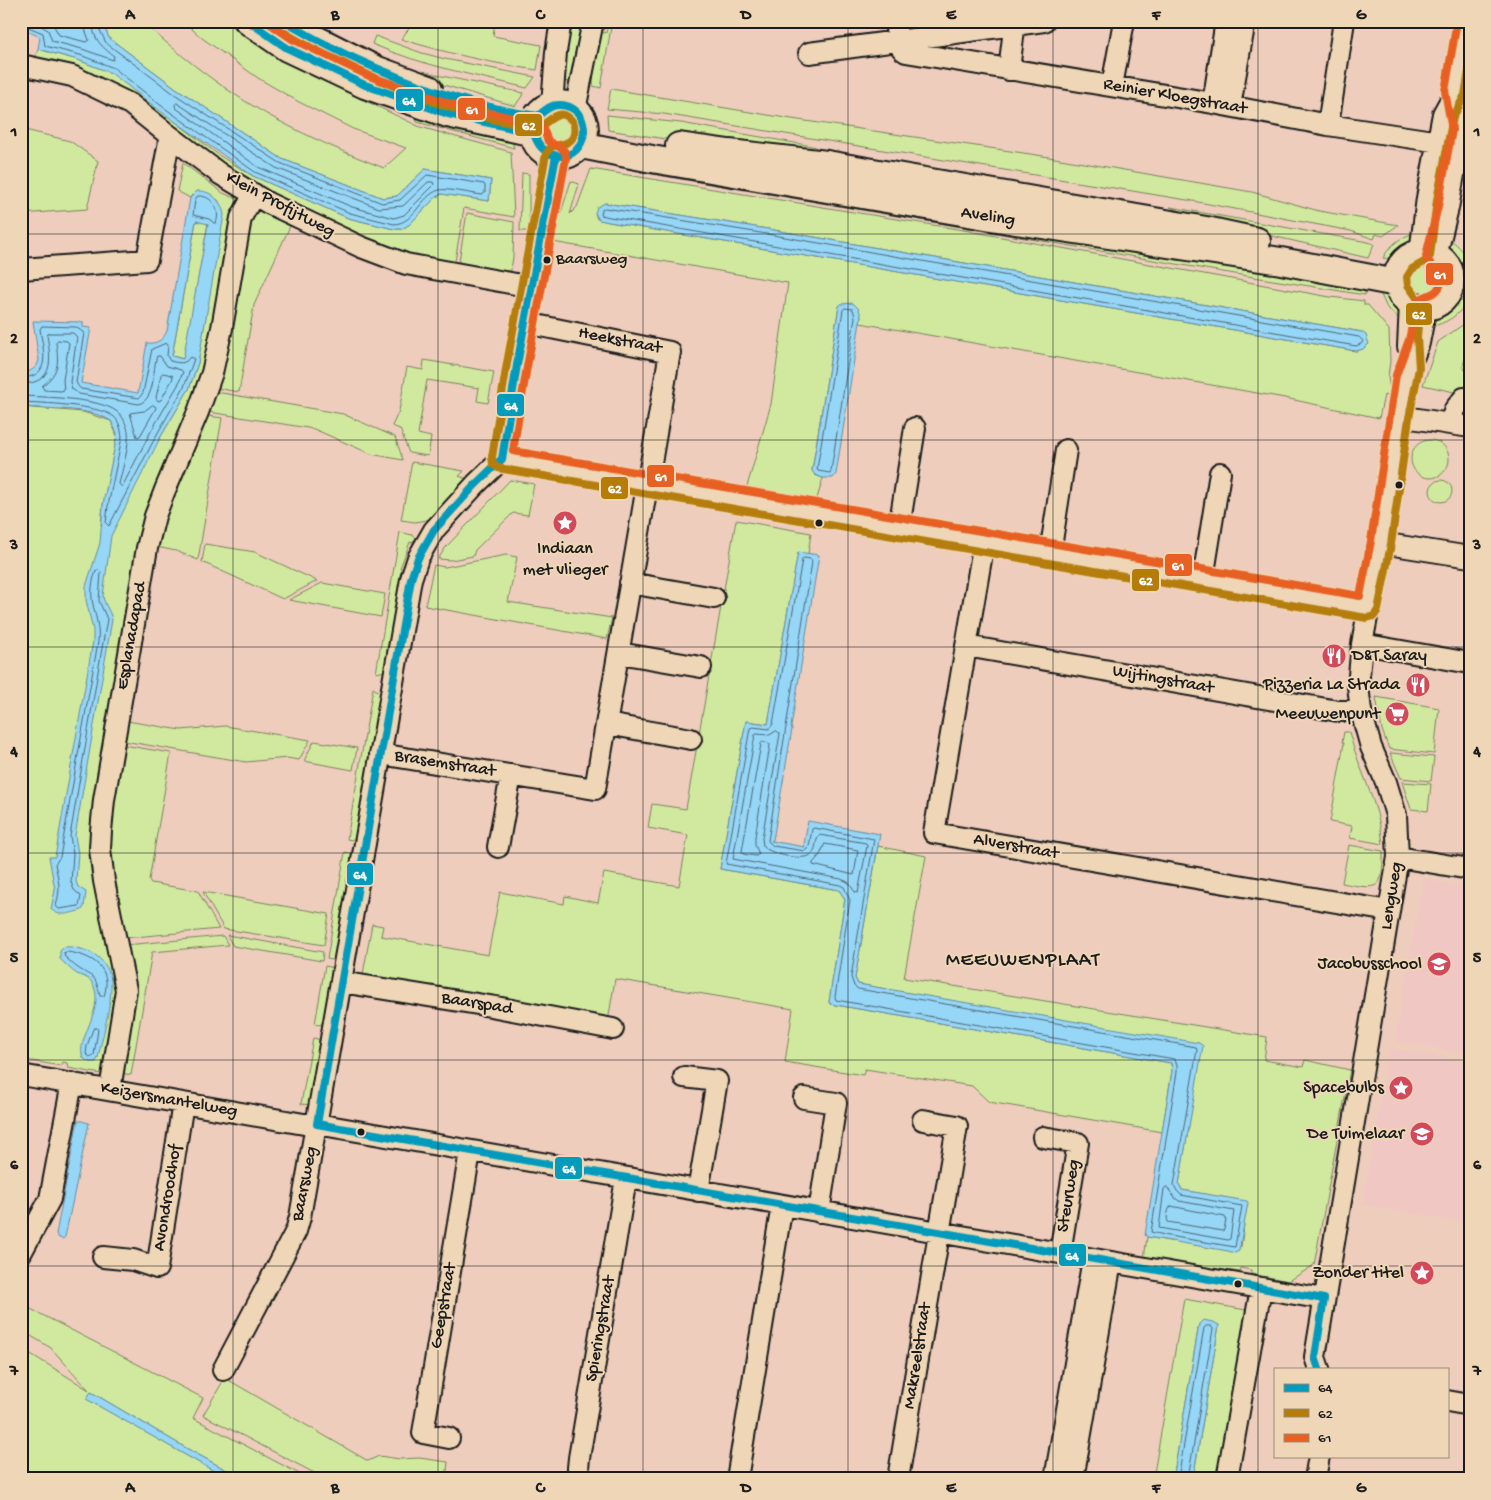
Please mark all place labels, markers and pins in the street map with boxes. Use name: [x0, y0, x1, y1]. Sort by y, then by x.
place label: Baarsweg: [555, 250, 627, 270]
marker: Baarsweg: [542, 255, 552, 265]
unlabelled marker: [1394, 480, 1404, 490]
place icon: Indiaan met vlieger: [552, 510, 578, 536]
unlabelled marker: [814, 518, 824, 528]
place label: Indiaan met vlieger: [523, 539, 609, 581]
restaurant icon: D&T Saray: [1321, 643, 1347, 669]
place label: D&T Saray: [1351, 646, 1427, 667]
restaurant icon: Pizzeria La Strada: [1405, 672, 1431, 698]
place label: Pizzeria La Strada: [1262, 675, 1401, 696]
supermarket icon: Meeuwenpunt: [1384, 701, 1410, 727]
place label: Meeuwenpunt: [1275, 704, 1382, 725]
school or university icon: Jacobusschool: [1426, 951, 1452, 977]
place label: Jacobusschool: [1317, 954, 1422, 975]
place icon: Spacebulbs: [1388, 1075, 1414, 1101]
place label: Spacebulbs: [1303, 1078, 1385, 1099]
school or university icon: De Tuimelaar: [1409, 1121, 1435, 1147]
place label: De Tuimelaar: [1306, 1124, 1406, 1145]
unlabelled marker: [356, 1127, 366, 1137]
place icon: Zonder titel: [1409, 1260, 1435, 1286]
place label: Zonder titel: [1312, 1263, 1404, 1284]
unlabelled marker: [1233, 1279, 1243, 1289]

